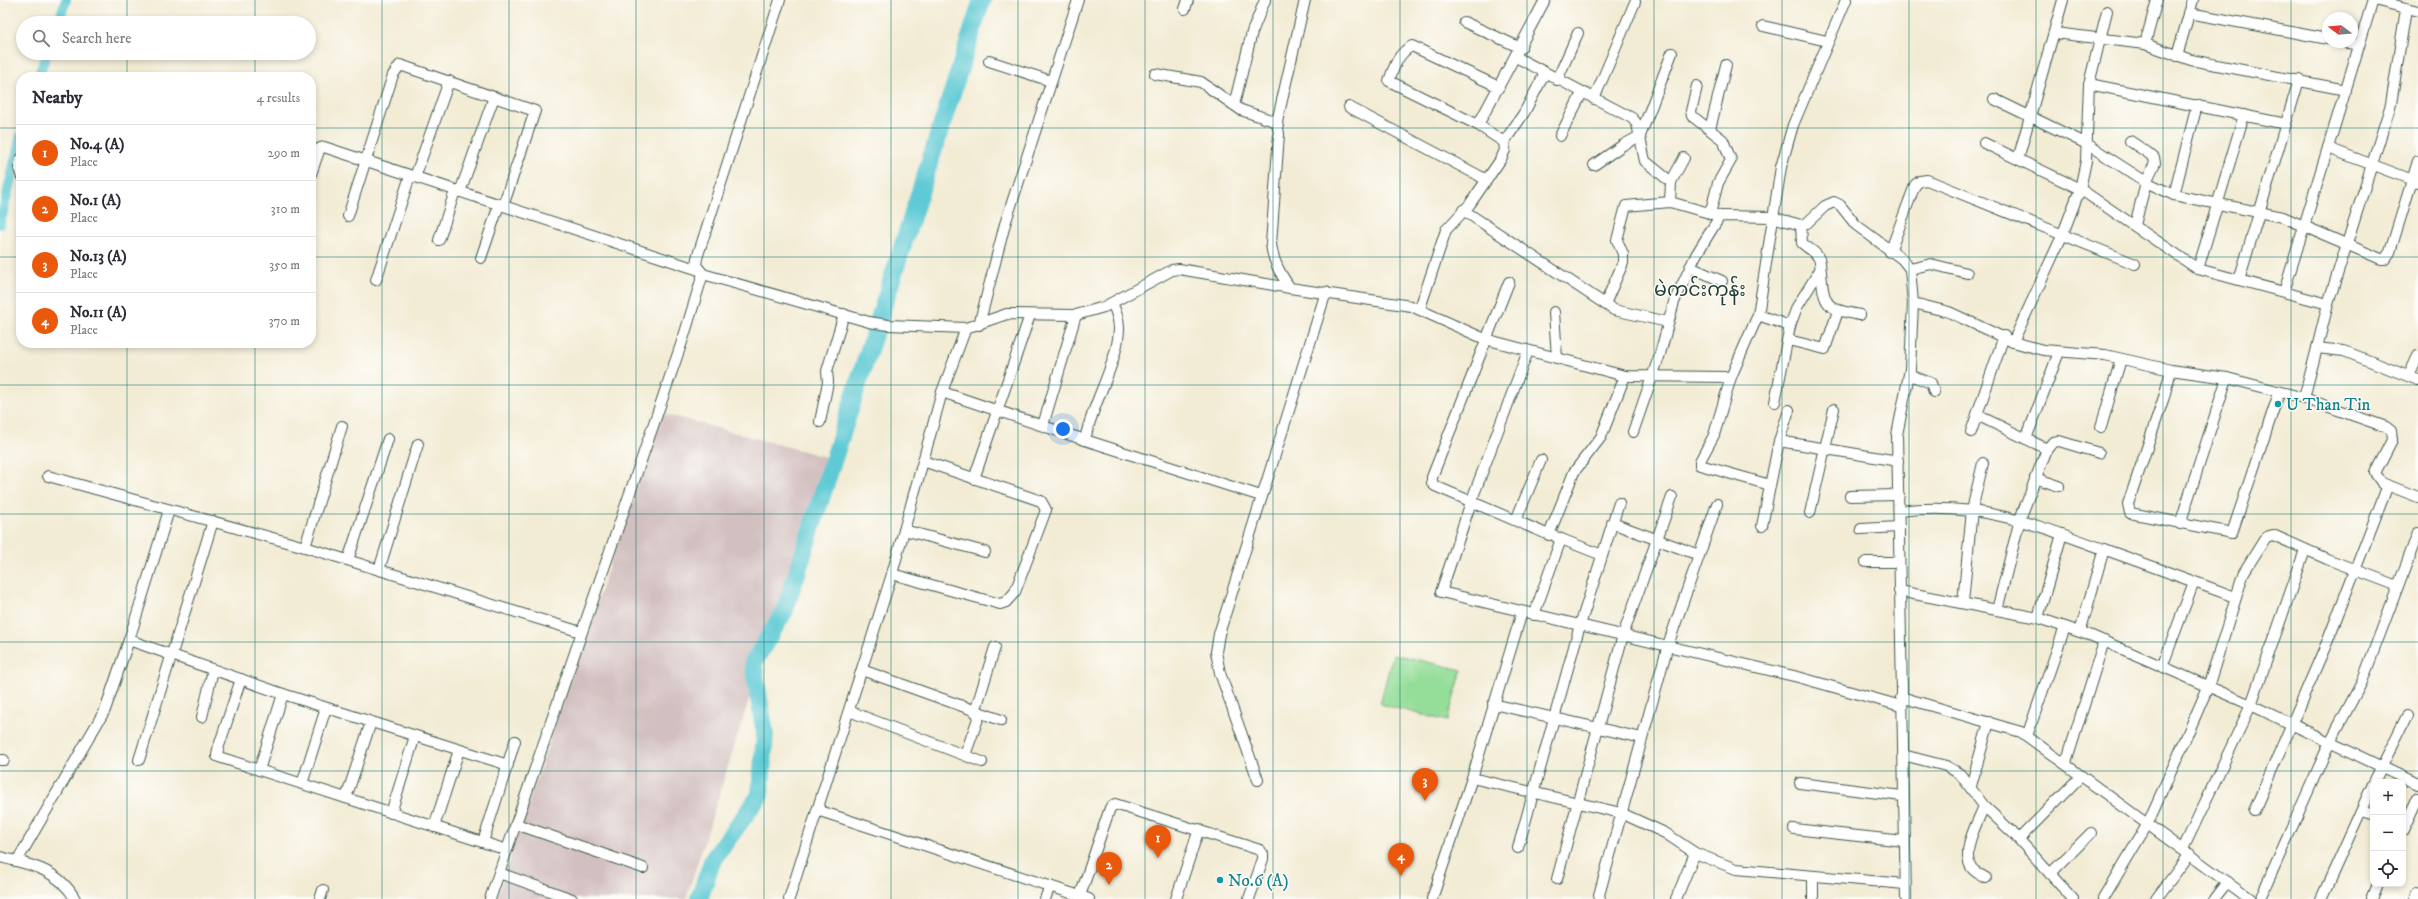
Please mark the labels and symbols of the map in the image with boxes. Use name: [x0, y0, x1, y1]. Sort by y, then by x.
north arrow: [2322, 12, 2358, 48]
district label: မဲကင်းကုန်း: [1654, 275, 1746, 306]
place label: U Than Tin: [2286, 394, 2371, 416]
marker: U Than Tin: [2273, 399, 2283, 409]
your location: [1053, 419, 1073, 439]
pin: 3: [1412, 768, 1438, 801]
pin: 1: [1145, 825, 1171, 858]
pin: 4: [1388, 843, 1414, 876]
pin: 2: [1096, 852, 1122, 885]
place label: No.6 (A): [1228, 870, 1289, 892]
marker: No.6 (A): [1215, 875, 1225, 885]

